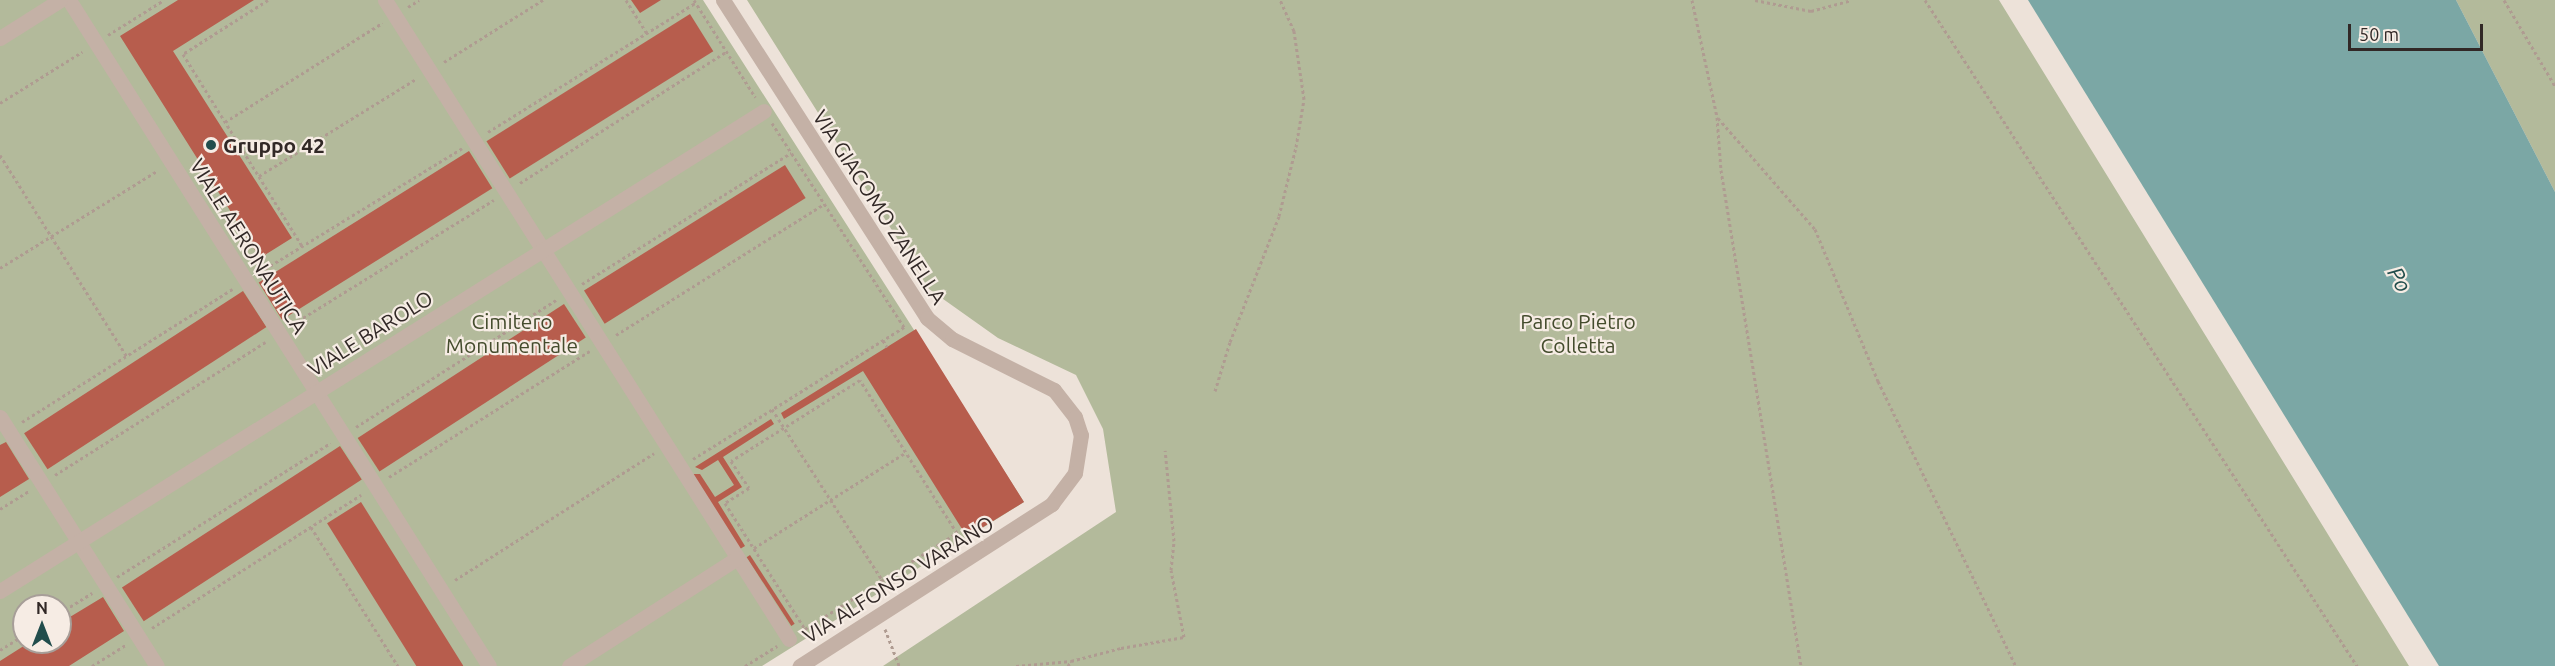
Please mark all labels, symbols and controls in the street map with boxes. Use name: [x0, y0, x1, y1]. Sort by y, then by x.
scale bar: [2351, 12, 2486, 50]
text: 50 m: [2359, 24, 2399, 44]
street label: VIA GIACOMO ZANELLA: [808, 105, 952, 309]
place label: Gruppo 42: [223, 132, 325, 158]
marker: Gruppo 42: [204, 138, 218, 152]
street label: VIALE AERONAUTICA: [185, 154, 313, 338]
water label: Po: [2382, 262, 2418, 296]
street label: VIALE BAROLO: [303, 285, 437, 381]
park label: Cimitero Monumentale: [446, 308, 578, 358]
park label: Parco Pietro Colletta: [1520, 308, 1636, 358]
street label: VIA ALFONSO VARANO: [798, 510, 998, 648]
north arrow: [12, 594, 72, 654]
text: N: [36, 599, 48, 617]

